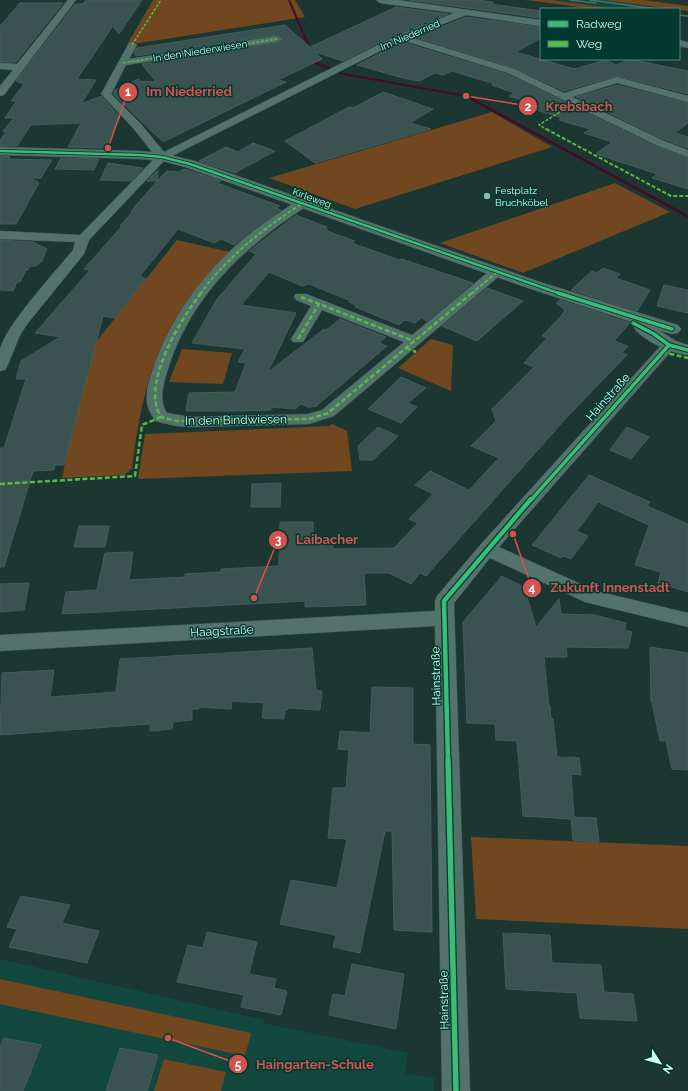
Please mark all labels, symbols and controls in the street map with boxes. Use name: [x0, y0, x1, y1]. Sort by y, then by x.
legend: [540, 8, 680, 60]
text: Radweg: [576, 17, 622, 31]
street label: Im Niederried: [379, 18, 441, 52]
text: Weg: [576, 37, 602, 51]
street label: In den Niederwiesen: [152, 38, 248, 64]
callout: Im Niederried: [118, 79, 240, 104]
text: Im Niederried: [146, 84, 232, 99]
text: 1: [125, 85, 131, 99]
callout: Krebsbach: [518, 94, 621, 119]
text: Krebsbach: [546, 99, 613, 114]
text: 2: [525, 100, 532, 114]
place label: Festplatz Bruchköbel: [495, 185, 548, 208]
street label: Kirleweg: [291, 186, 333, 210]
marker: Festplatz Bruchköbel: [482, 191, 492, 201]
street label: Hainstraße: [583, 370, 633, 424]
street label: In den Bindwiesen: [185, 412, 287, 428]
callout: Laibacher: [268, 527, 366, 552]
text: Laibacher: [296, 532, 358, 547]
text: 3: [275, 533, 282, 547]
callout: Zukunft Innenstadt: [522, 575, 677, 600]
text: Zukunft Innenstadt: [550, 580, 670, 595]
text: 4: [529, 581, 536, 595]
street label: Haagstraße: [190, 622, 254, 640]
street label: Hainstraße: [428, 646, 444, 706]
street label: Hainstraße: [436, 970, 452, 1030]
north arrow: [640, 1043, 680, 1083]
callout: Haingarten-Schule: [228, 1052, 382, 1077]
text: Haingarten-Schule: [256, 1057, 374, 1072]
text: 5: [235, 1058, 242, 1072]
text: N: [660, 1061, 675, 1076]

